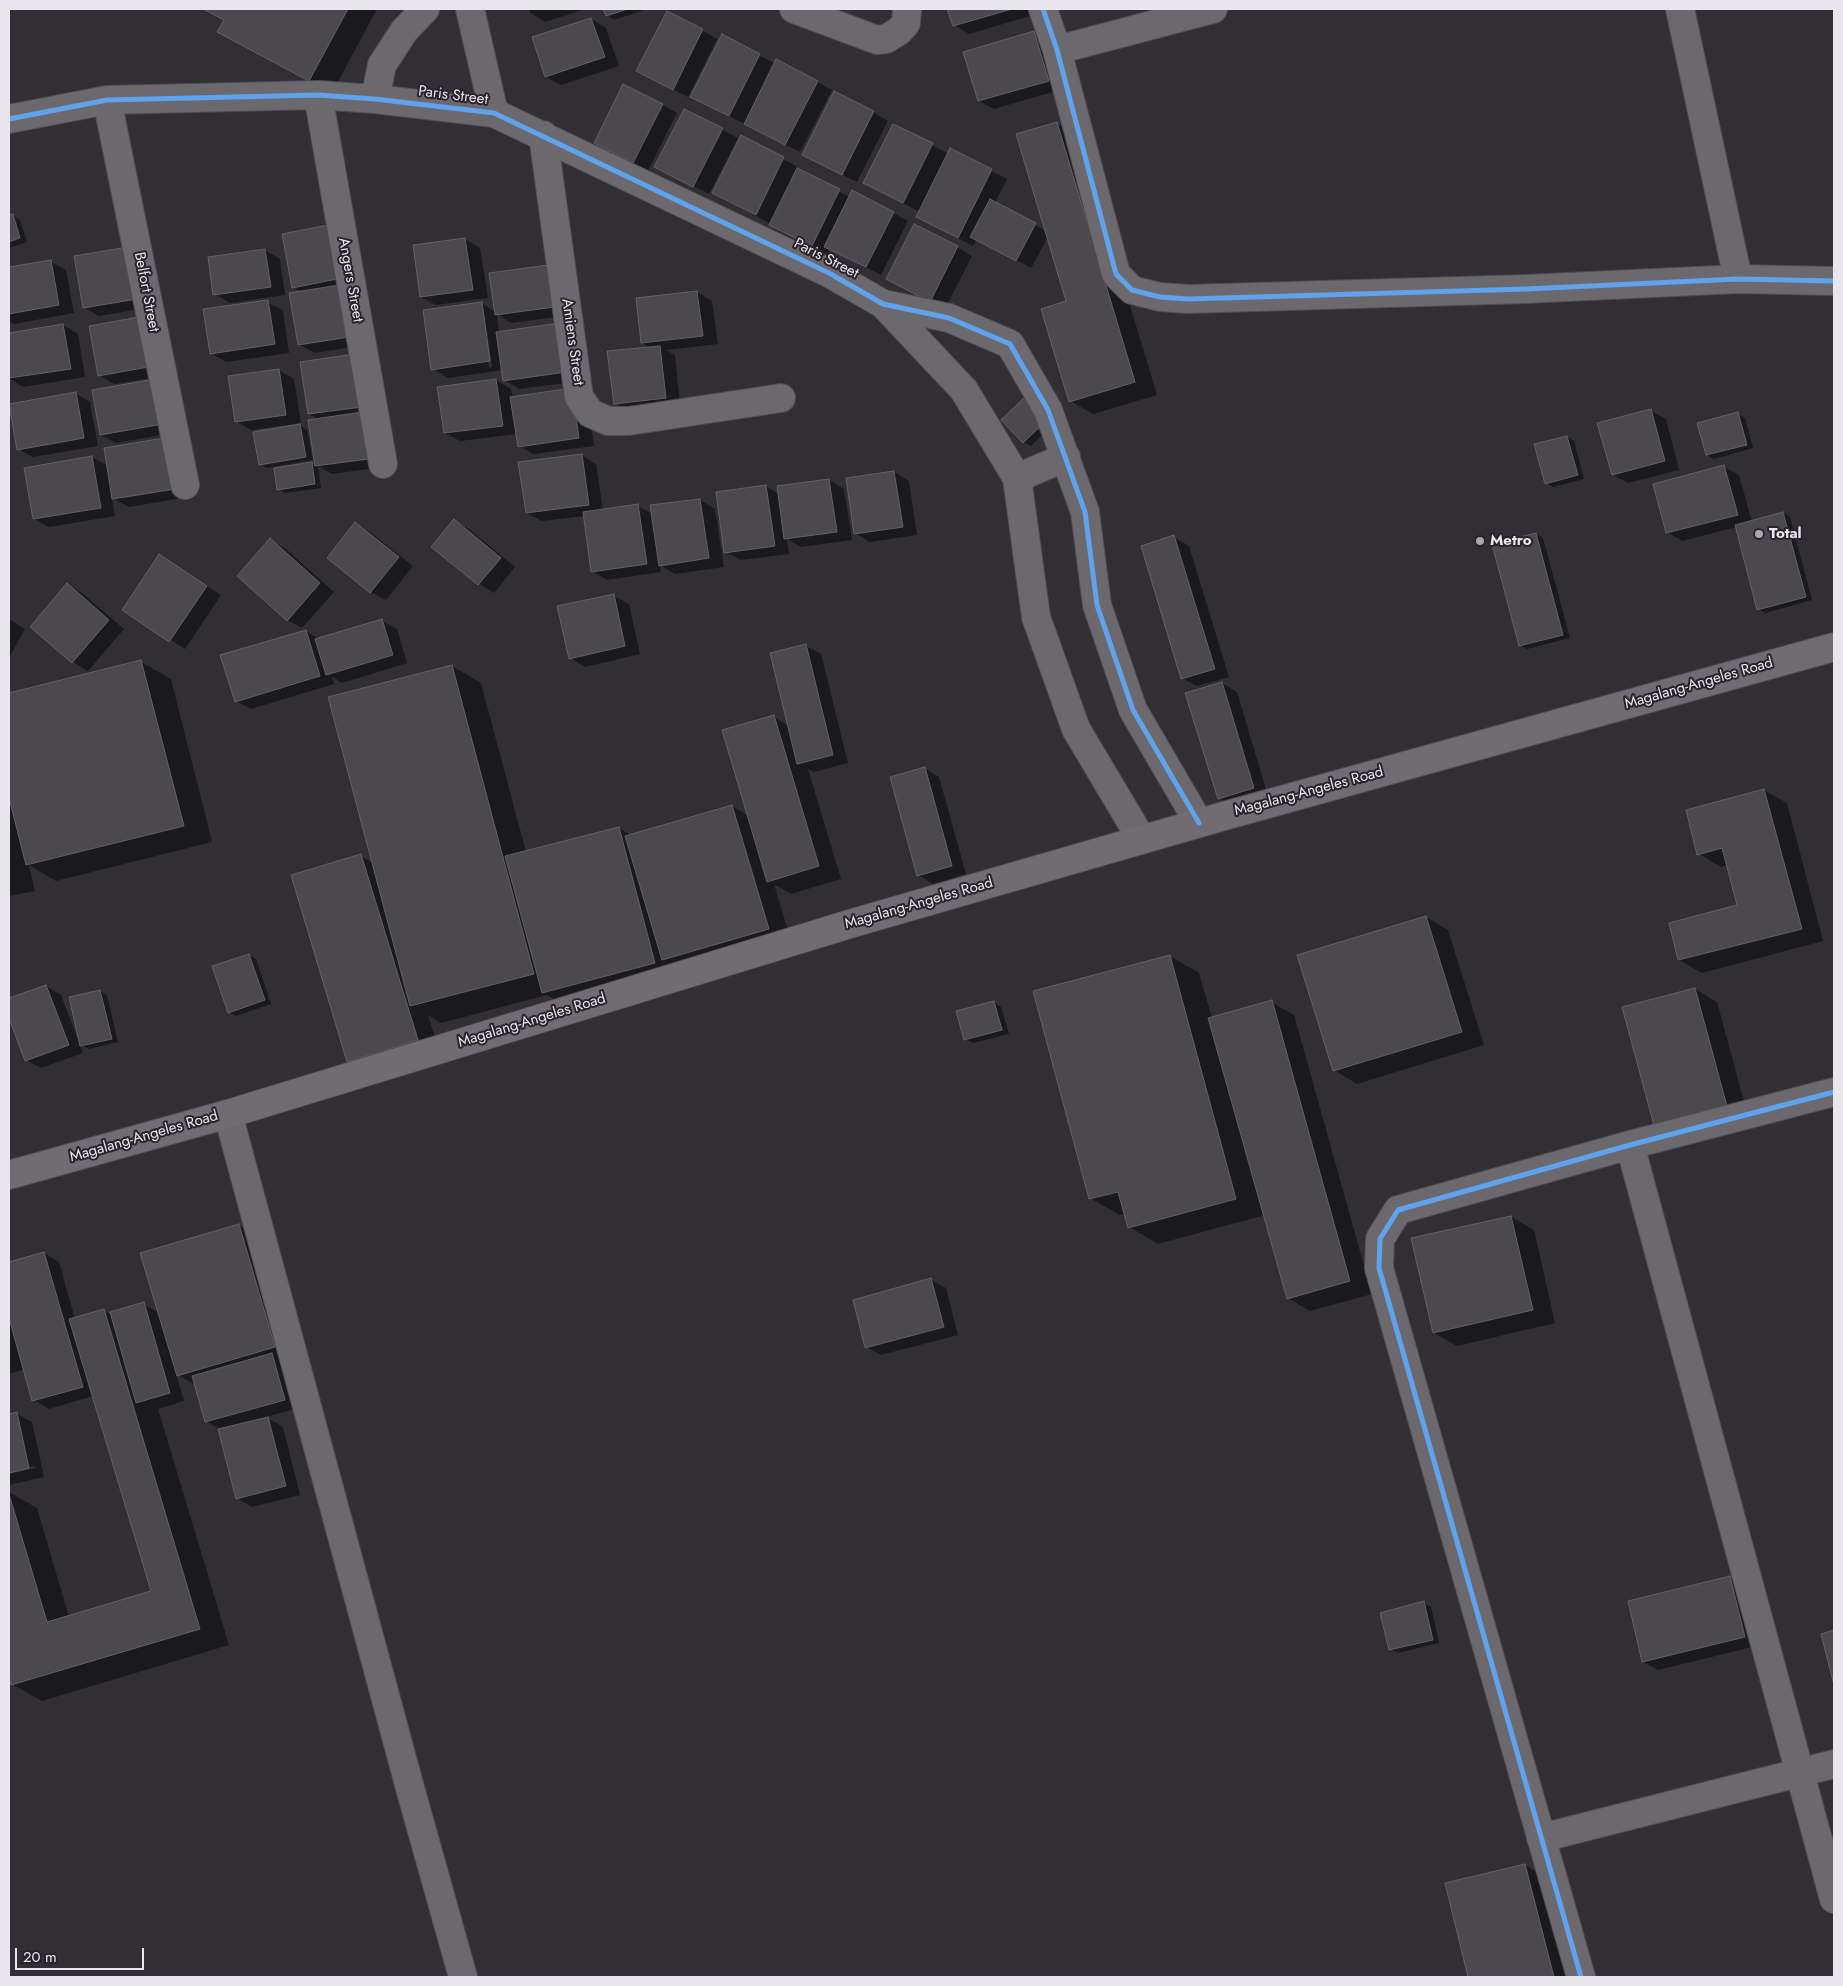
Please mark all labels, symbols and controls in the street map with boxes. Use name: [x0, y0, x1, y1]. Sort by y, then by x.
street label: Paris Street: [417, 83, 489, 109]
street label: Paris Street: [791, 235, 861, 283]
street label: Angers Street: [334, 236, 366, 324]
street label: Belfort Street: [129, 250, 163, 334]
street label: Amiens Street: [557, 297, 587, 387]
place label: Total: [1769, 525, 1802, 543]
marker: Total: [1753, 528, 1765, 540]
place label: Metro: [1490, 532, 1532, 550]
marker: Metro: [1474, 535, 1486, 547]
street label: Magalang-Angeles Road: [1623, 654, 1775, 714]
street label: Magalang-Angeles Road: [1233, 763, 1385, 821]
street label: Magalang-Angeles Road: [843, 874, 995, 934]
street label: Magalang-Angeles Road: [456, 990, 608, 1052]
street label: Magalang-Angeles Road: [68, 1107, 220, 1167]
scale bar: [18, 1938, 146, 1970]
text: 20 m: [23, 1946, 57, 1968]

